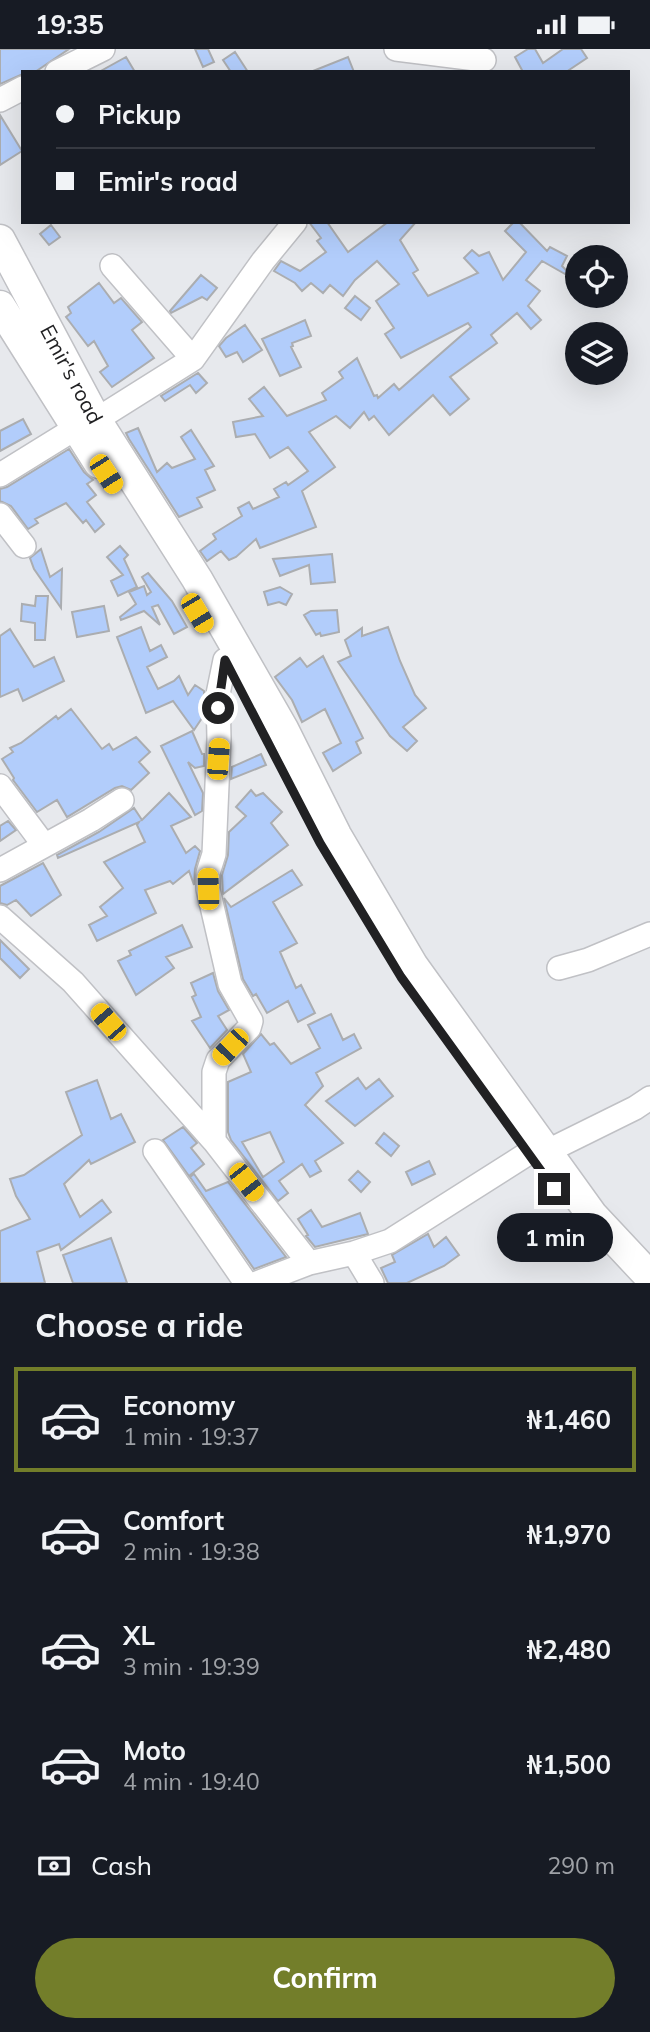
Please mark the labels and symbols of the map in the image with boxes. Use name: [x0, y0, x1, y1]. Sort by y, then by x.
street label: Emir's road: [35, 320, 109, 428]
car: [86, 451, 127, 497]
car: [178, 590, 217, 636]
route start: [202, 692, 234, 724]
car: [207, 737, 230, 781]
car: [197, 868, 220, 910]
car: [87, 999, 130, 1045]
car: [208, 1024, 253, 1070]
car: [225, 1159, 268, 1205]
route end: [538, 1173, 570, 1205]
callout: 1 min: [496, 1213, 612, 1263]

